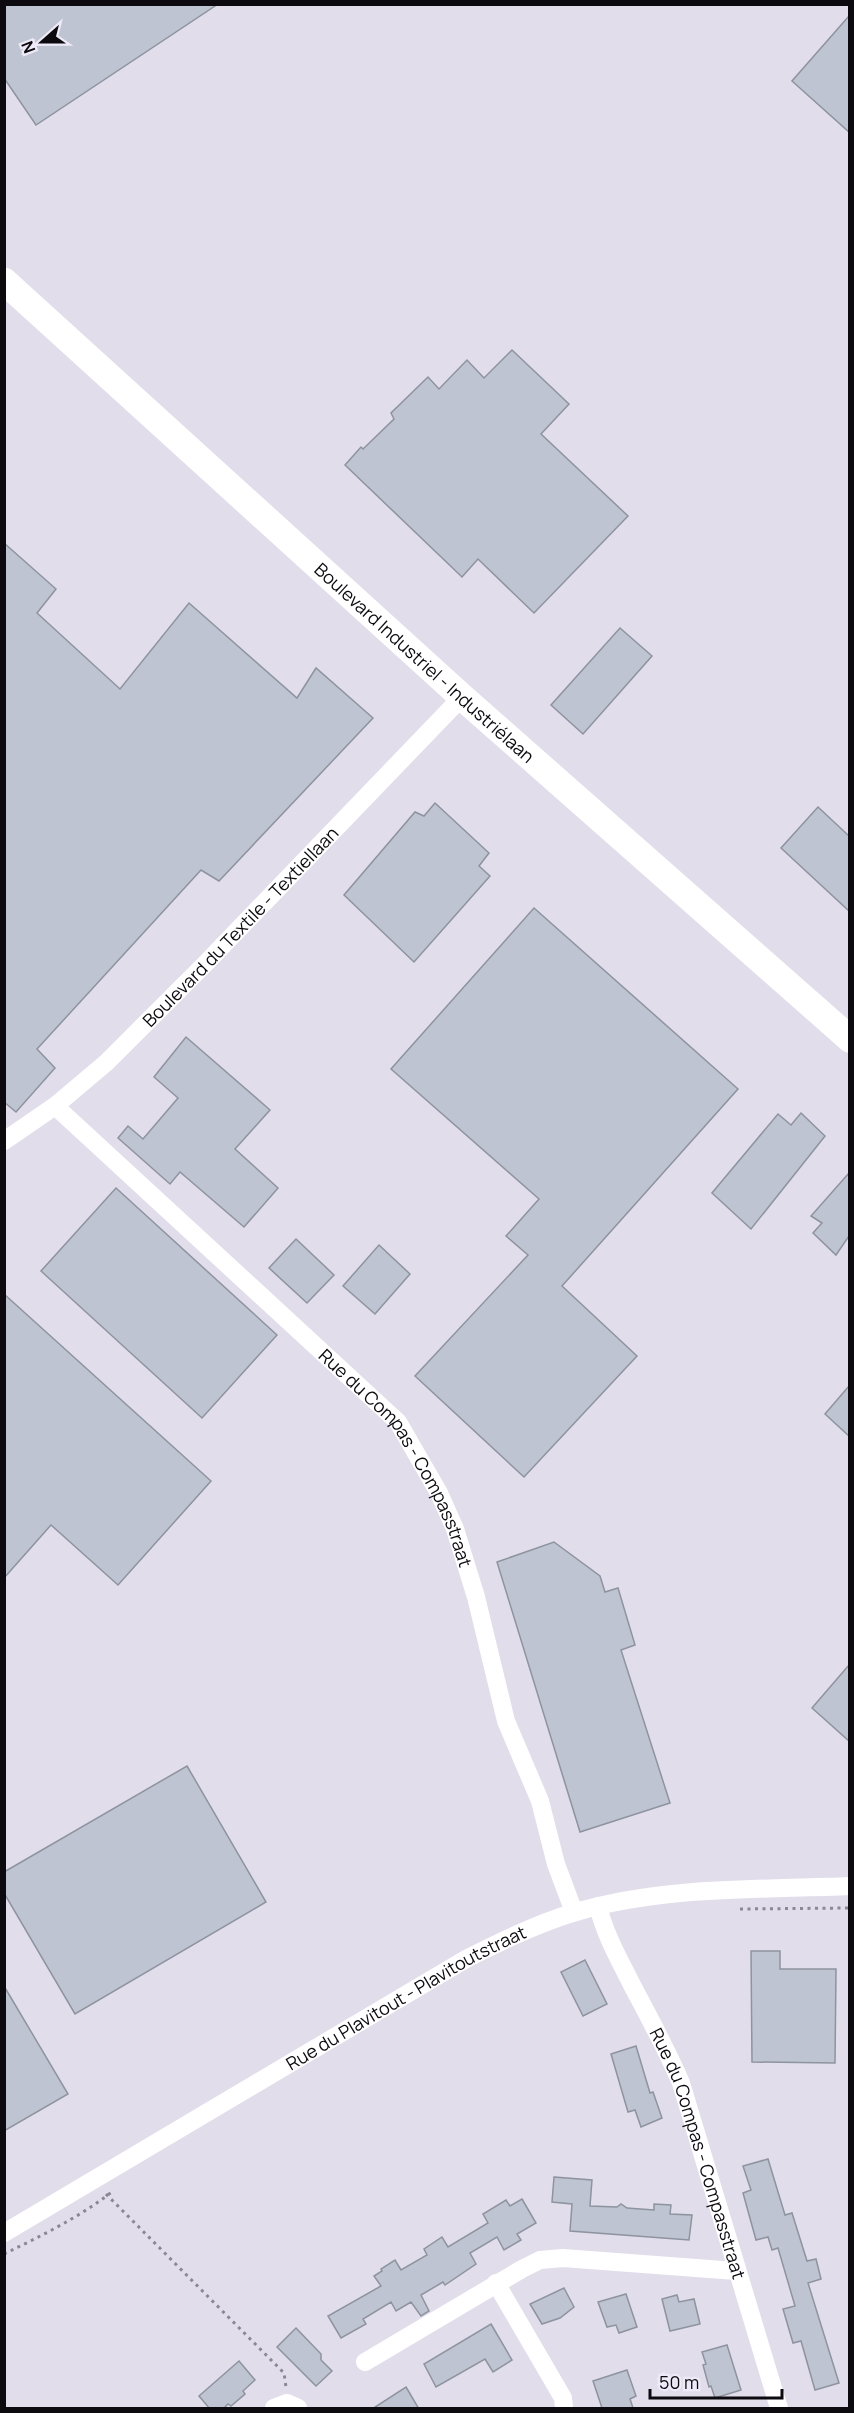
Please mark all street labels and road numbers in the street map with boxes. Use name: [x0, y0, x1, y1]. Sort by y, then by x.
street label: Boulevard Industriel - Industriélaan: [310, 557, 540, 768]
street label: Boulevard du Textile - Textiellaan: [137, 821, 343, 1032]
street label: Rue du Compas - Compasstraat: [314, 1343, 478, 1570]
street label: Rue du Plavitout - Plavitoutstraat: [281, 1920, 530, 2075]
street label: Rue du Compas - Compasstraat: [645, 2024, 751, 2282]

